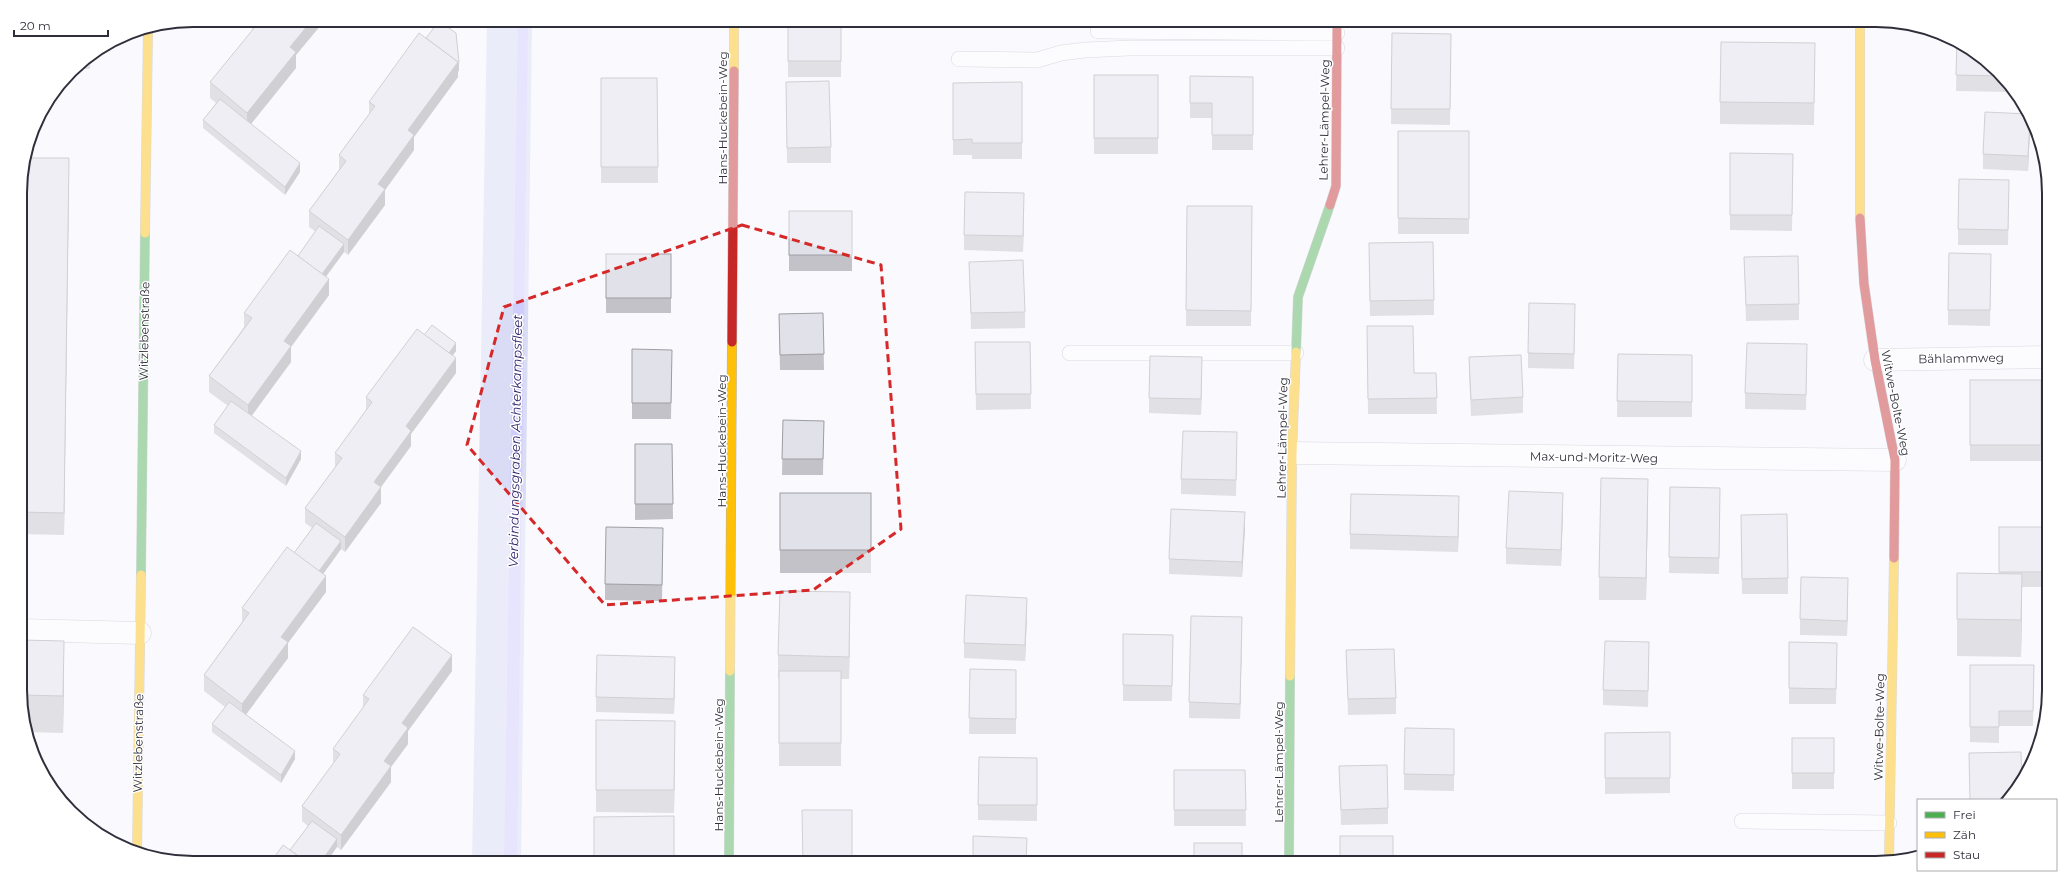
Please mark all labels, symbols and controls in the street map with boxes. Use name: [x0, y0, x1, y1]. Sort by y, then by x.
scale bar: [14, 12, 108, 38]
text: 20 m: [20, 18, 51, 33]
street label: Hans-Huckebein-Weg: [715, 51, 730, 185]
street label: Lehrer-Lämpel-Weg: [1315, 59, 1333, 181]
street label: Witzlebenstraße: [136, 282, 152, 380]
water label: Verbindungsgraben Achterkampsfleet: [505, 314, 525, 568]
street label: Witwe-Bolte-Weg: [1878, 349, 1914, 457]
street label: Bählammweg: [1918, 350, 2004, 366]
street label: Hans-Huckebein-Weg: [714, 374, 729, 508]
street label: Lehrer-Lämpel-Weg: [1273, 377, 1291, 499]
street label: Max-und-Moritz-Weg: [1530, 448, 1658, 466]
street label: Witwe-Bolte-Weg: [1871, 673, 1887, 781]
street label: Witzlebenstraße: [130, 694, 146, 792]
street label: Hans-Huckebein-Weg: [711, 698, 726, 832]
street label: Lehrer-Lämpel-Weg: [1271, 701, 1286, 823]
legend: [1917, 799, 2057, 871]
text: Frei: [1953, 807, 1976, 822]
text: Zäh: [1953, 827, 1976, 842]
text: Stau: [1953, 847, 1980, 862]

